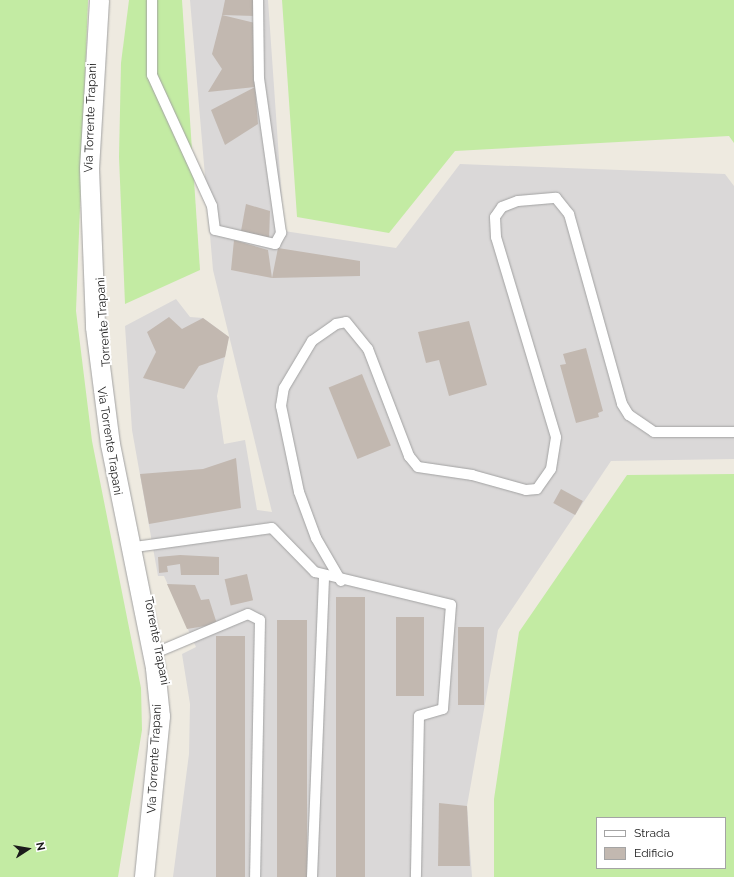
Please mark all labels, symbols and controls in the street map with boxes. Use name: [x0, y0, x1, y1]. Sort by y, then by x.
street label: Via Torrente Trapani: [82, 63, 100, 173]
street label: Torrente Trapani: [94, 277, 114, 367]
street label: Via Torrente Trapani: [93, 385, 125, 497]
street label: Torrente Trapani: [140, 596, 172, 686]
street label: Via Torrente Trapani: [145, 704, 165, 814]
legend: [596, 817, 726, 869]
text: Strada: [634, 826, 670, 840]
north arrow: [8, 829, 48, 869]
text: N: [33, 841, 47, 852]
text: Edificio: [634, 846, 674, 860]

